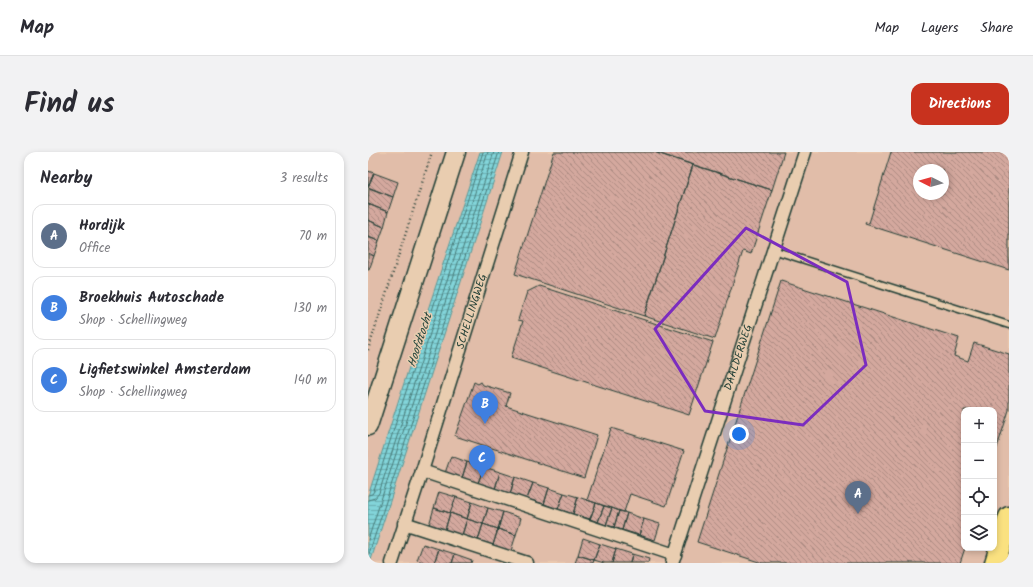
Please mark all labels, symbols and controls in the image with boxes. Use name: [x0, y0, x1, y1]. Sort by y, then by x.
text: Map: [20, 13, 54, 43]
text: Map: [875, 17, 899, 39]
text: Layers: [921, 17, 959, 39]
text: Share: [981, 17, 1013, 39]
text: Find us: [24, 82, 115, 127]
button: Directions: [911, 83, 1009, 125]
north arrow: [913, 164, 949, 200]
text: Nearby: [40, 165, 92, 192]
text: 3 results: [280, 168, 328, 189]
text: Hordijk: [79, 214, 124, 238]
text: A: [50, 226, 58, 247]
text: 70 m: [299, 226, 327, 247]
text: Office: [79, 238, 110, 259]
street label: SCHELLINGWEG: [452, 272, 492, 351]
text: Broekhuis Autoschade: [79, 286, 224, 310]
text: B: [50, 298, 58, 319]
text: 130 m: [293, 298, 327, 319]
water label: Hoofdtocht: [402, 308, 438, 370]
text: Shop · Schellingweg: [79, 310, 187, 331]
street label: DAALDERWEG: [719, 322, 758, 393]
text: Ligfietswinkel Amsterdam: [79, 358, 251, 382]
text: C: [50, 370, 58, 391]
text: 140 m: [294, 370, 327, 391]
text: Shop · Schellingweg: [79, 382, 187, 403]
pin: B: [472, 391, 498, 424]
map controls: [961, 407, 997, 551]
button: +: [961, 407, 997, 443]
your location: [729, 424, 749, 444]
button: −: [961, 443, 997, 479]
pin: C: [469, 445, 495, 478]
button: locate: [961, 479, 997, 515]
pin: A: [845, 481, 871, 514]
button: layers: [961, 515, 997, 551]

